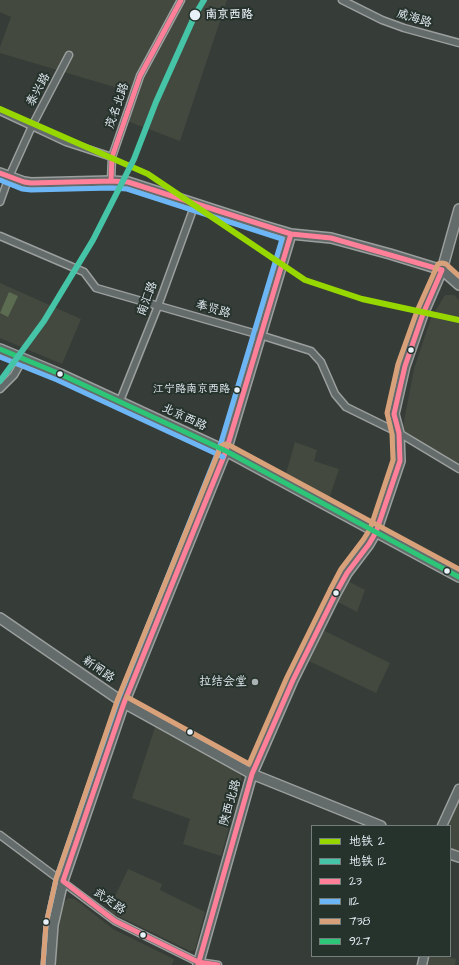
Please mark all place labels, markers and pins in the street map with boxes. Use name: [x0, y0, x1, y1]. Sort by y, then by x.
marker: 南京西路: [188, 8, 202, 22]
place label: 南京西路: [205, 8, 253, 22]
unlabelled marker: [406, 345, 416, 355]
unlabelled marker: [55, 369, 65, 379]
place label: 江宁路南京西路: [153, 383, 230, 397]
marker: 江宁路南京西路: [232, 385, 242, 395]
unlabelled marker: [442, 566, 452, 576]
unlabelled marker: [331, 588, 341, 598]
place label: 拉结会堂: [199, 675, 247, 689]
marker: 拉结会堂: [250, 677, 260, 687]
unlabelled marker: [185, 727, 195, 737]
unlabelled marker: [41, 917, 51, 927]
unlabelled marker: [138, 930, 148, 940]

